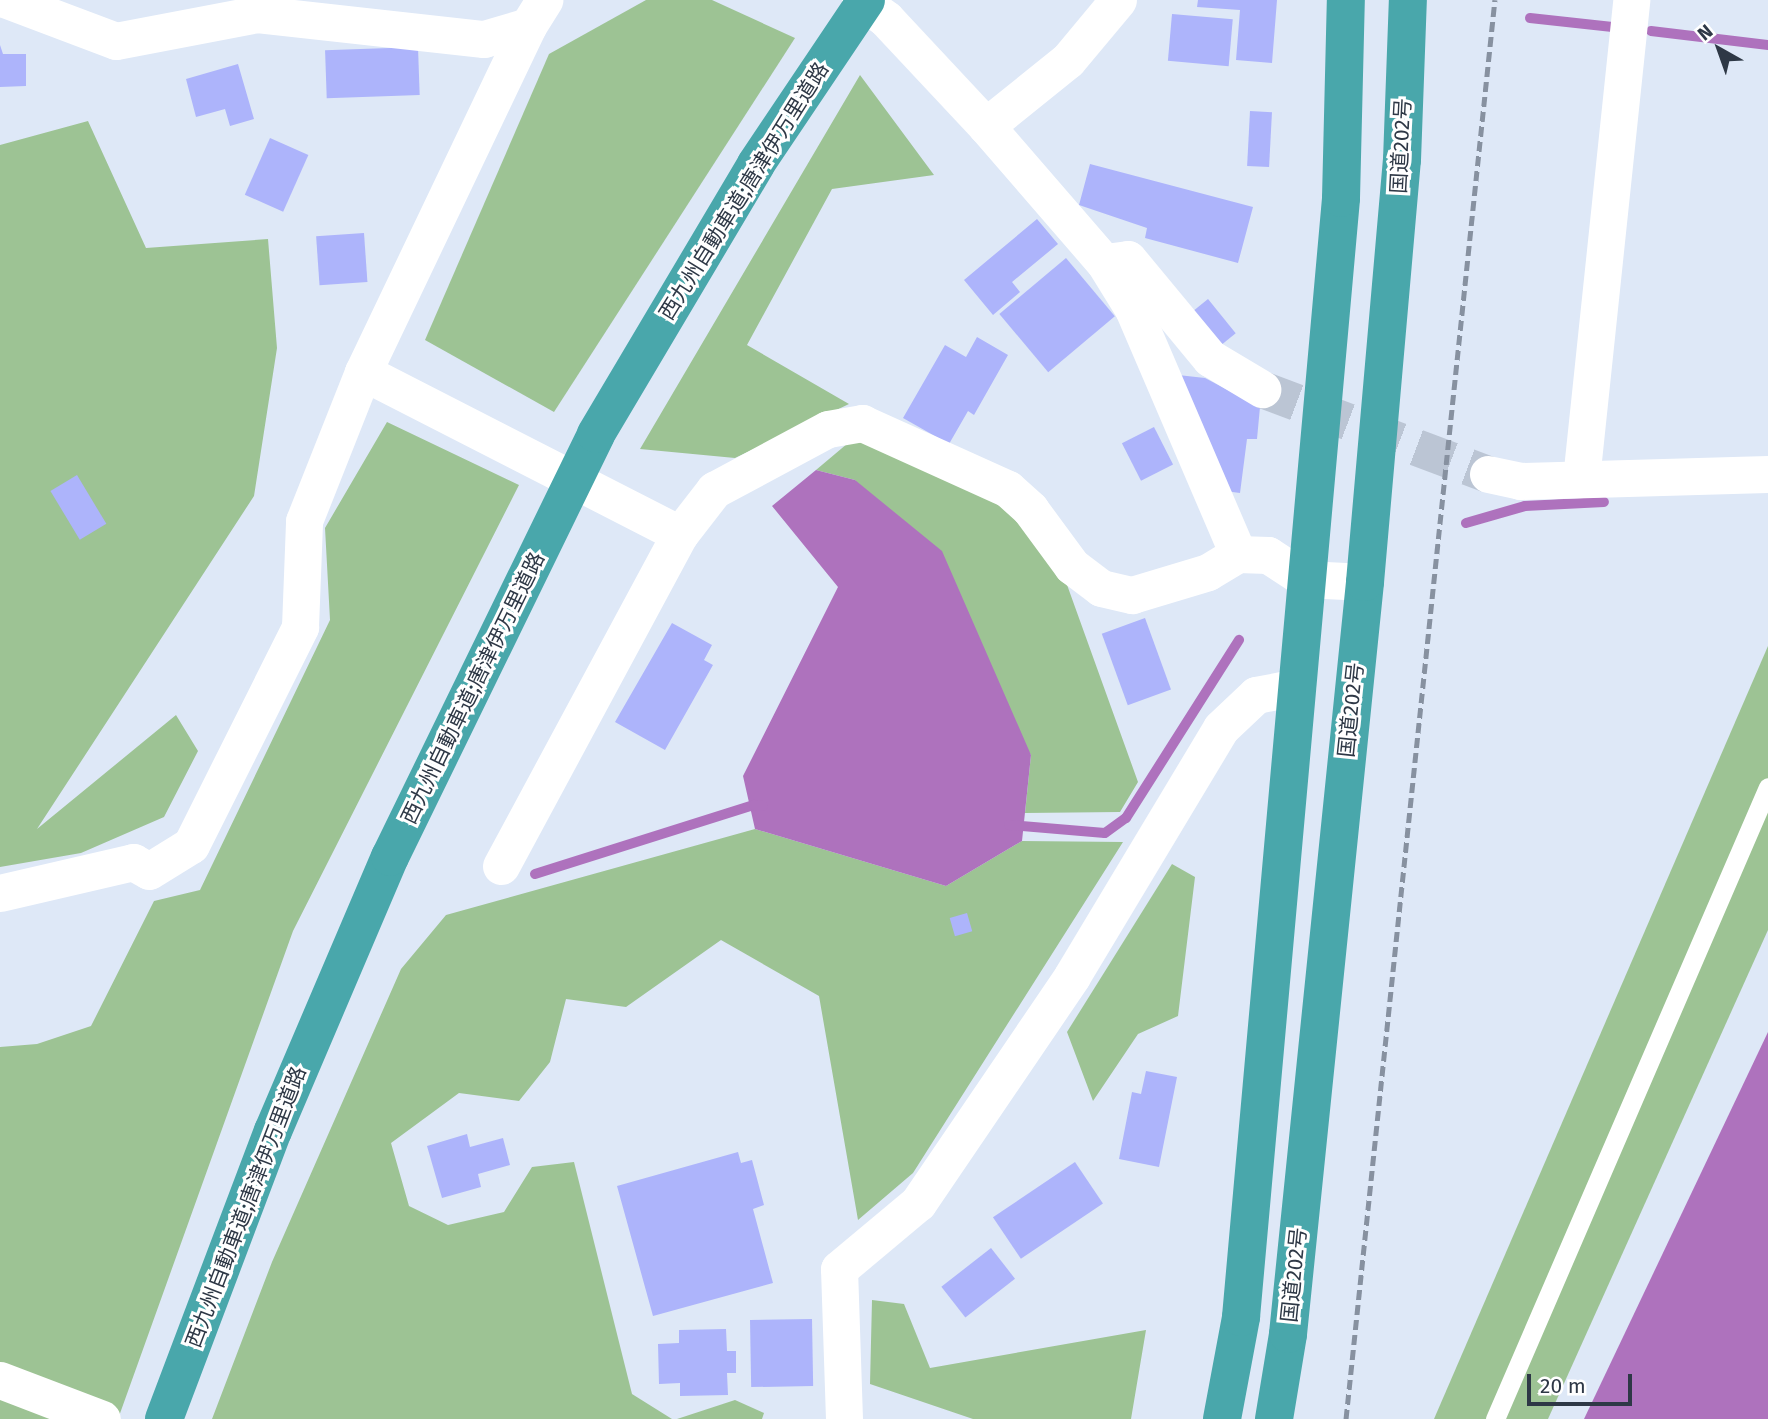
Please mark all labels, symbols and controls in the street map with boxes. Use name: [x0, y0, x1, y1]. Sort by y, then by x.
north arrow: [1684, 14, 1754, 84]
text: N: [1693, 20, 1717, 45]
street label: 西九州自動車道;唐津伊万里道路: [654, 58, 834, 324]
street label: 国道202号: [1386, 98, 1416, 194]
street label: 西九州自動車道;唐津伊万里道路: [396, 548, 550, 828]
street label: 国道202号: [1333, 661, 1369, 759]
street label: 西九州自動車道;唐津伊万里道路: [181, 1063, 311, 1351]
street label: 国道202号: [1276, 1226, 1312, 1324]
scale bar: [1530, 1360, 1635, 1404]
text: 20 m: [1540, 1373, 1586, 1399]

